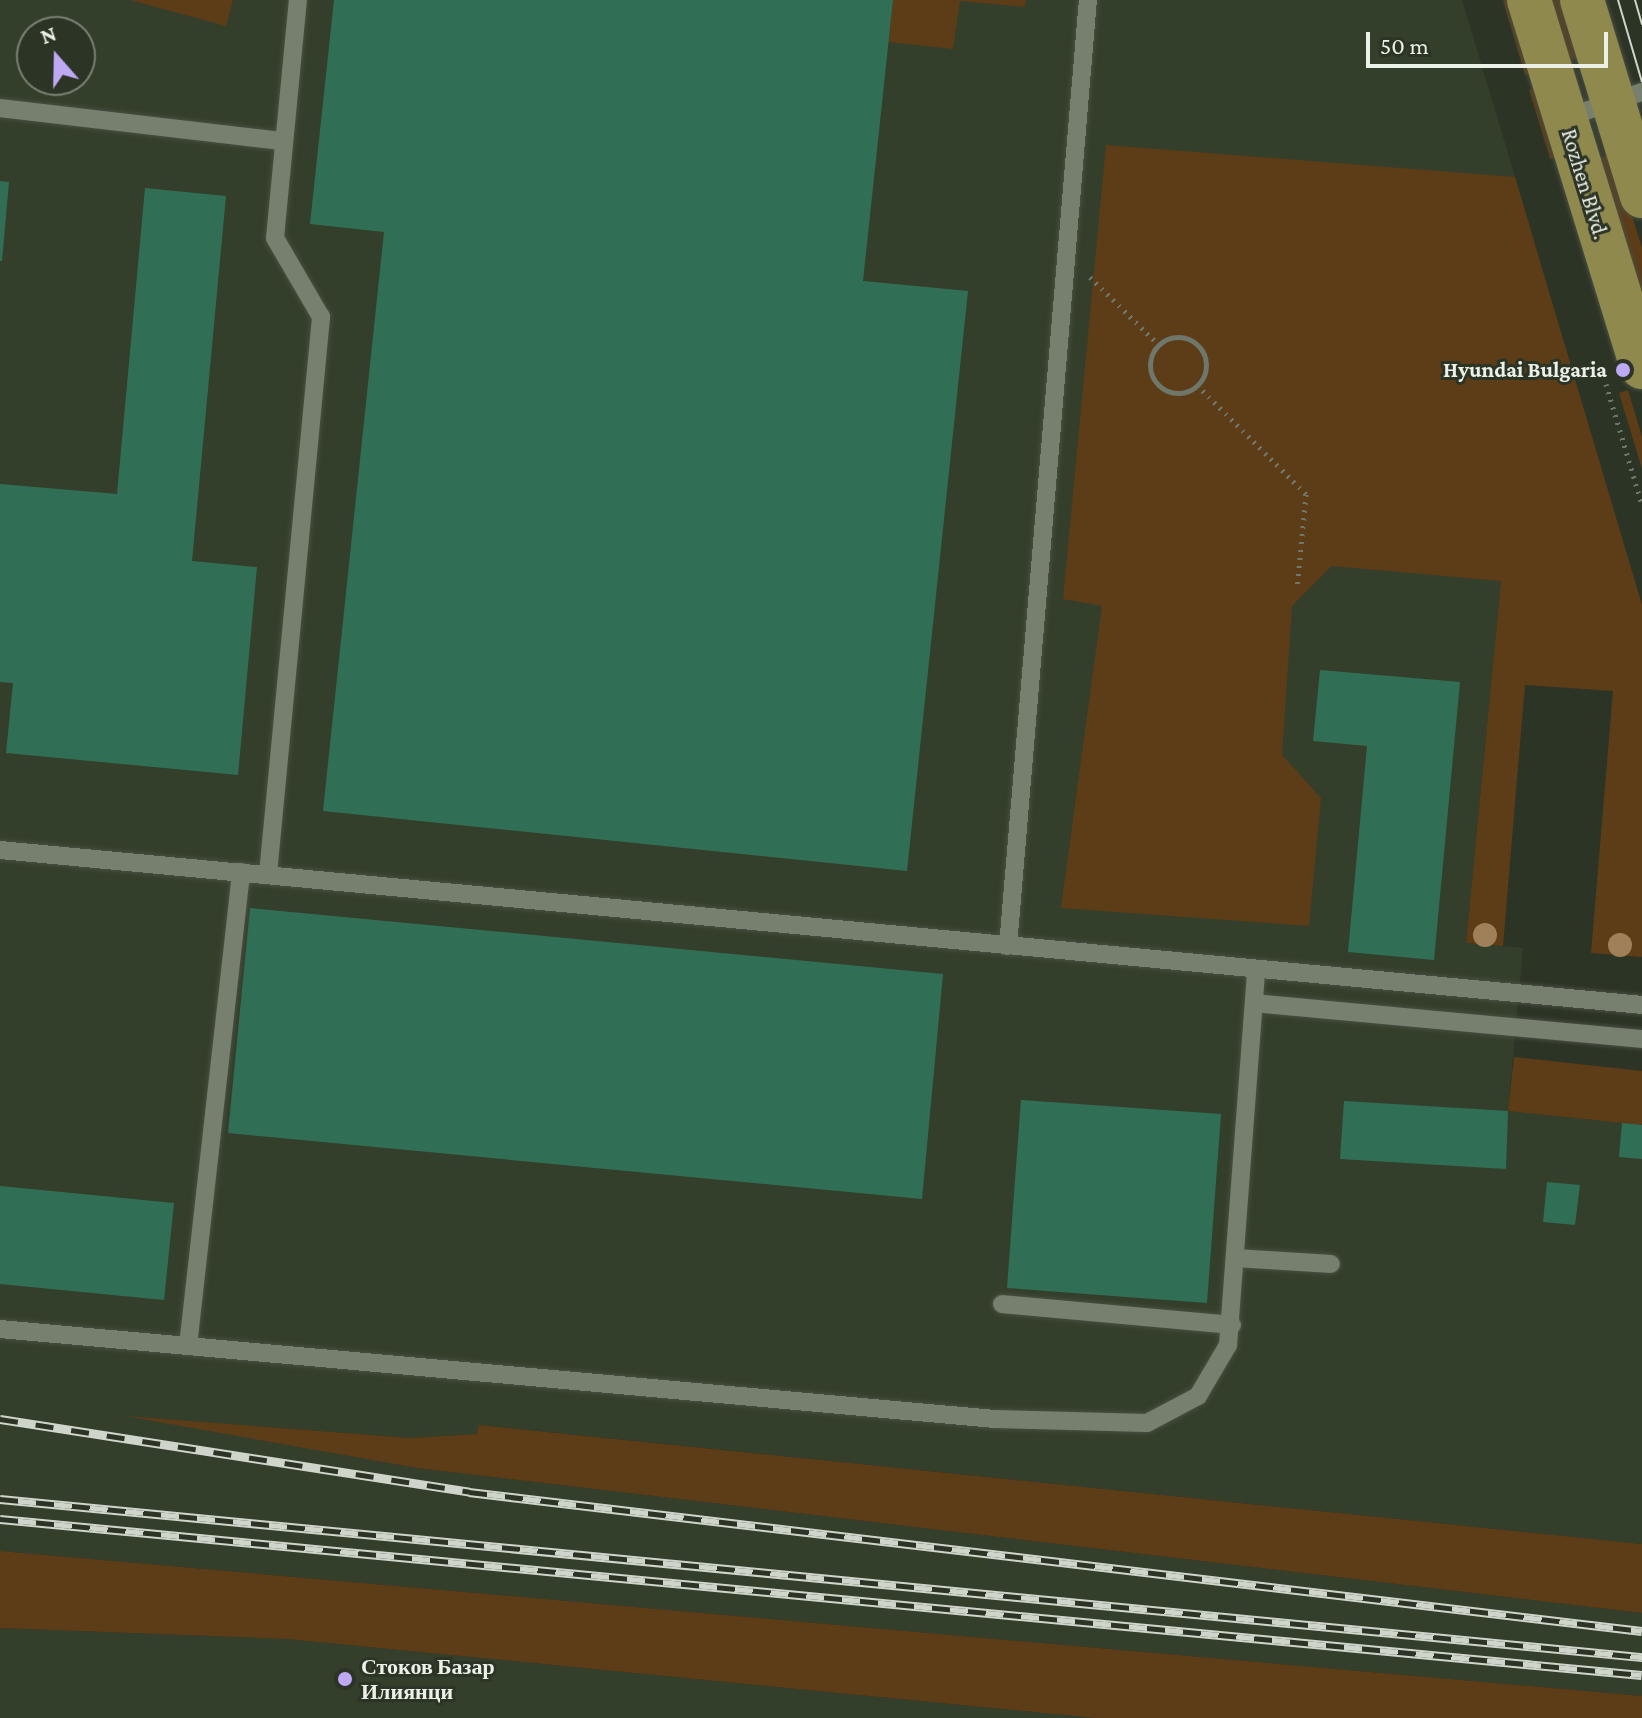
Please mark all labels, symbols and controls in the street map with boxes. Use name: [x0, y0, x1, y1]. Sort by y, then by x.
north arrow: [16, 16, 96, 96]
scale bar: [1370, 16, 1612, 66]
text: N: [37, 21, 60, 49]
text: 50 m: [1380, 32, 1429, 59]
street label: Rozhen Blvd.: [1556, 126, 1614, 242]
place label: Hyundai Bulgaria: [1443, 357, 1607, 383]
marker: Hyundai Bulgaria: [1614, 361, 1632, 379]
place label: Стоков Базар Илиянци: [361, 1653, 495, 1704]
marker: Стоков Базар Илиянци: [336, 1670, 354, 1688]

